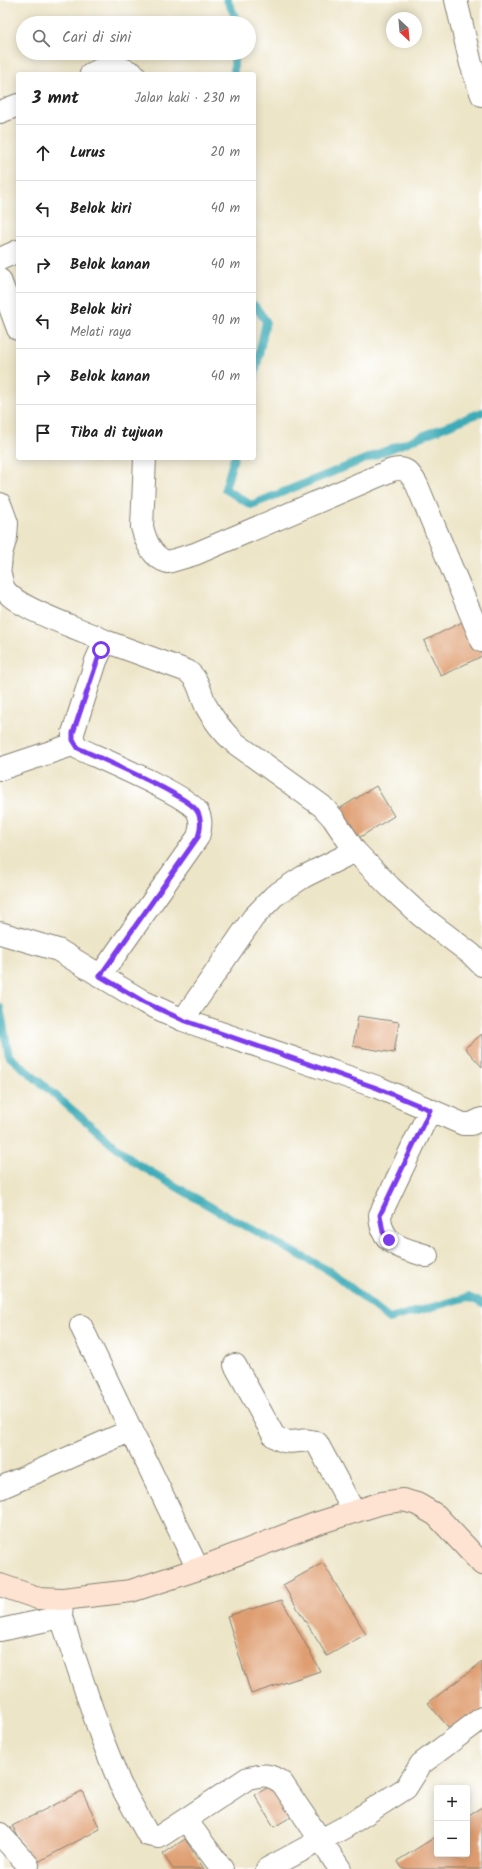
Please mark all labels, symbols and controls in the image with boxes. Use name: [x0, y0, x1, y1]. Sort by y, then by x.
north arrow: [386, 12, 422, 48]
search box: [16, 16, 256, 60]
text: Cari di sini: [62, 26, 131, 50]
icon: search: [30, 27, 52, 49]
text: 3 mnt: [32, 85, 79, 112]
text: Jalan kaki · 230 m: [134, 88, 240, 109]
text: Lurus: [70, 141, 105, 165]
icon: ahead: [32, 142, 54, 164]
text: 20 m: [210, 142, 240, 163]
text: Belok kiri: [70, 197, 131, 221]
icon: left: [32, 198, 54, 220]
text: 40 m: [211, 198, 240, 219]
text: Belok kanan: [70, 253, 150, 277]
icon: right: [32, 254, 54, 276]
text: 40 m: [211, 254, 240, 275]
text: Belok kiri: [70, 298, 131, 322]
icon: left: [32, 310, 54, 332]
text: 90 m: [212, 310, 240, 331]
text: Melati raya: [70, 322, 131, 343]
text: Belok kanan: [70, 365, 150, 389]
icon: right: [32, 366, 54, 388]
text: 40 m: [211, 366, 240, 387]
text: Tiba di tujuan: [70, 421, 163, 445]
icon: arrive: [32, 422, 54, 444]
route start: [92, 641, 110, 659]
route end: [380, 1231, 398, 1249]
map controls: [434, 1785, 470, 1857]
button: +: [434, 1785, 470, 1821]
button: −: [434, 1821, 470, 1857]

